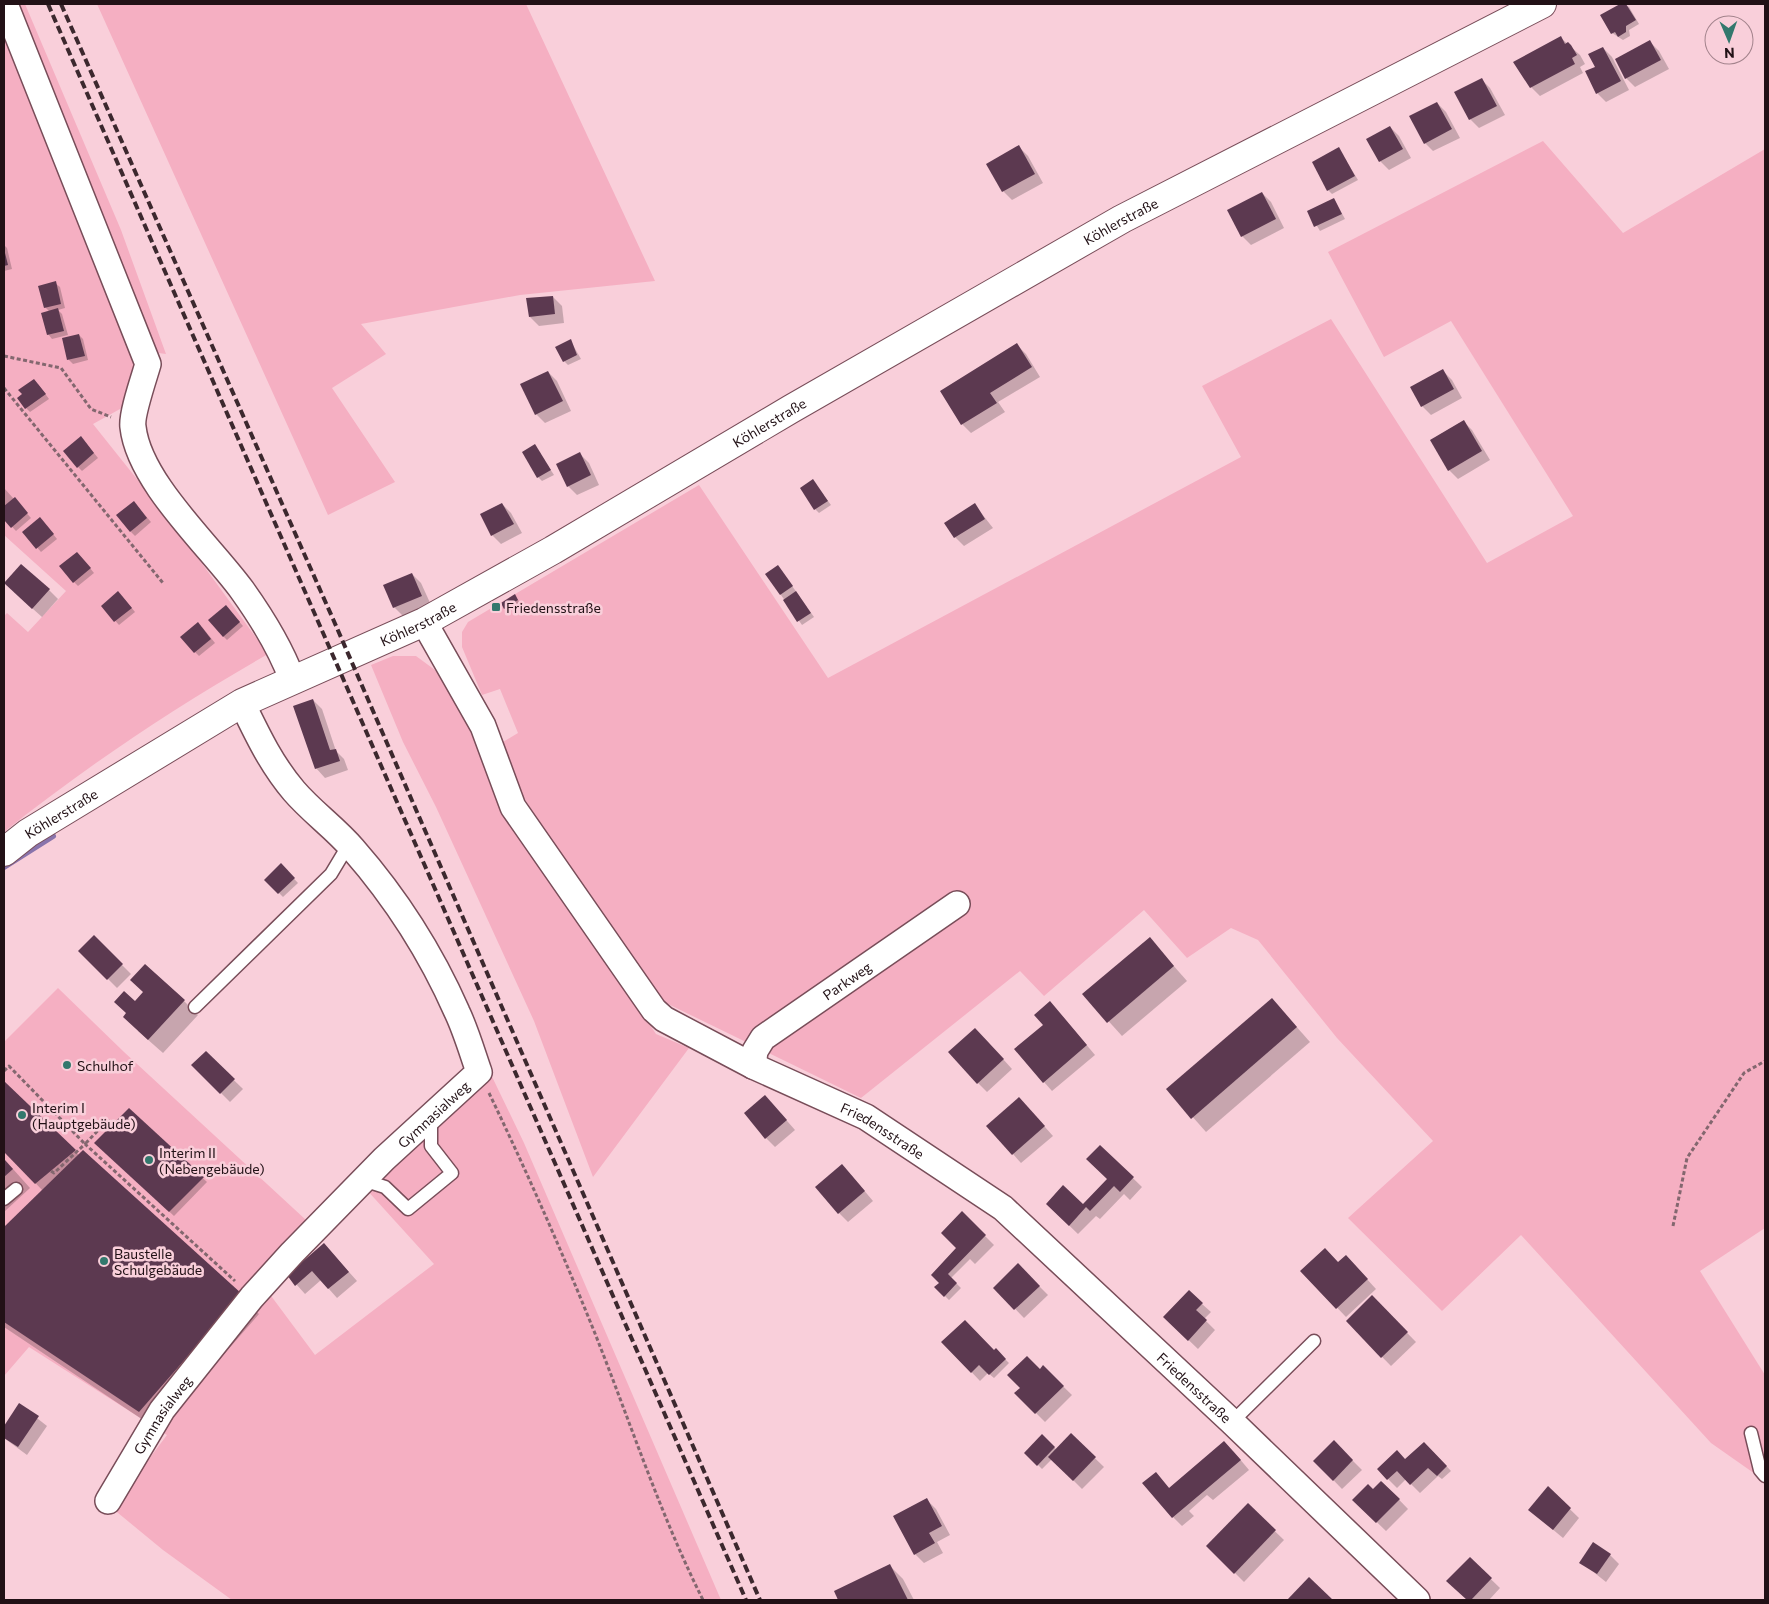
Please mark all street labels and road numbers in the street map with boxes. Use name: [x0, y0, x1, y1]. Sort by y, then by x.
street label: Köhlerstraße: [1080, 194, 1161, 248]
street label: Köhlerstraße: [729, 394, 809, 450]
street label: Köhlerstraße: [377, 598, 459, 649]
street label: Köhlerstraße: [21, 784, 100, 842]
street label: Parkweg: [819, 957, 875, 1003]
street label: Gymnasialweg: [394, 1076, 473, 1151]
street label: Friedensstraße: [838, 1098, 928, 1162]
street label: Friedensstraße: [1154, 1348, 1235, 1426]
street label: Gymnasialweg: [129, 1372, 195, 1457]

